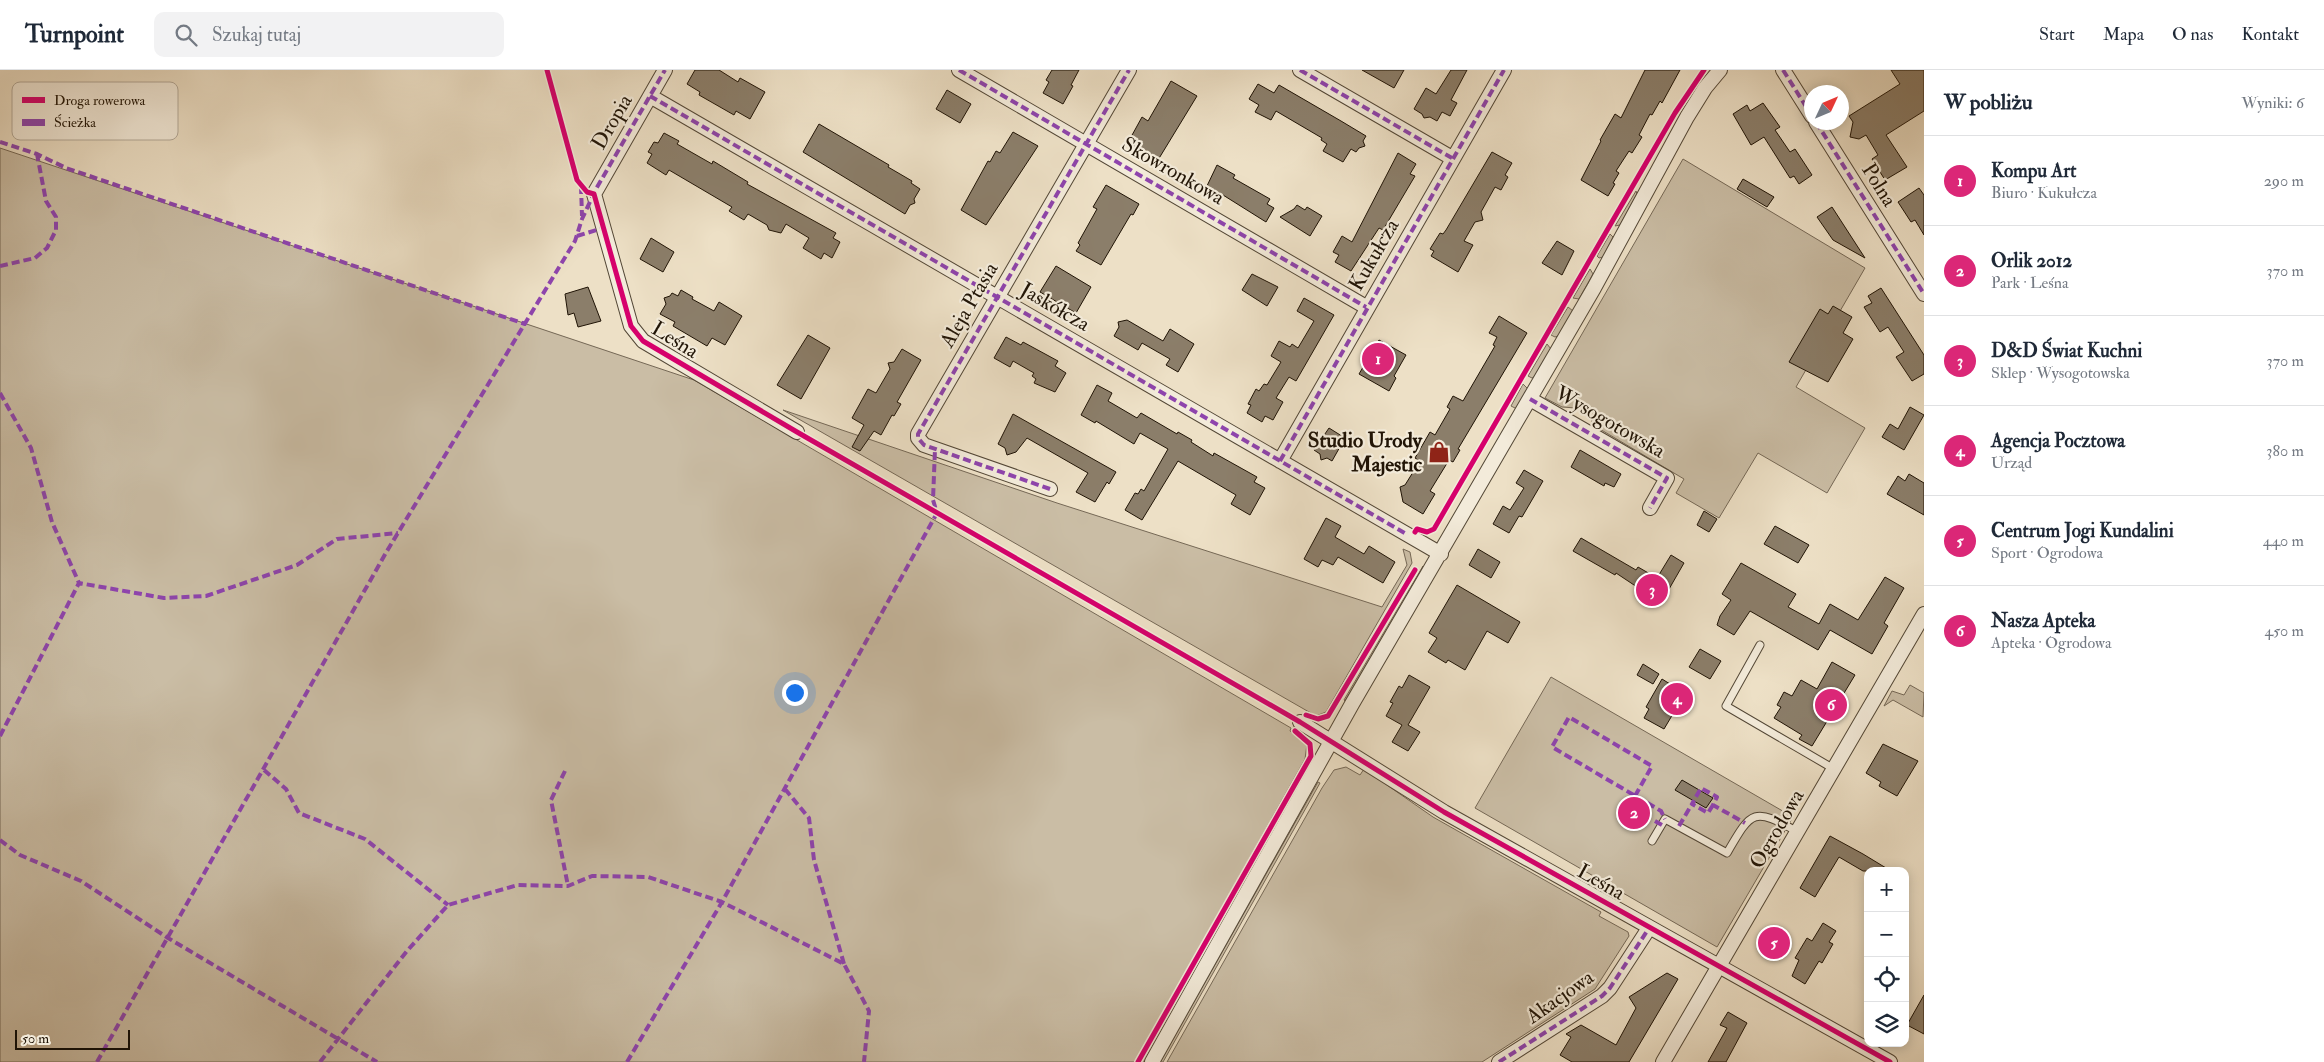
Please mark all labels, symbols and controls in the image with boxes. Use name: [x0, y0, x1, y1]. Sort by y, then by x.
search box: [154, 12, 504, 57]
text: Turnpoint: [25, 19, 124, 50]
icon: search: [172, 21, 200, 49]
text: Szukaj tutaj: [212, 23, 301, 47]
text: Start: [2039, 23, 2075, 46]
text: Mapa: [2103, 23, 2144, 46]
text: O nas: [2172, 23, 2213, 46]
text: Kontakt: [2241, 23, 2299, 46]
legend: [12, 82, 178, 140]
north arrow: [1804, 85, 1849, 130]
street label: Dropia: [585, 89, 639, 155]
text: W pobliżu: [1944, 89, 2033, 116]
text: Droga rowerowa: [54, 92, 146, 109]
text: Wyniki: 6: [2242, 93, 2304, 113]
text: Ścieżka: [54, 114, 96, 131]
street label: Skowronkowa: [1117, 131, 1229, 211]
street label: Polna: [1855, 158, 1903, 212]
text: Kompu Art: [1991, 159, 2076, 183]
text: 1: [1957, 171, 1963, 191]
text: 290 m: [2264, 171, 2304, 191]
text: Biuro · Kukułcza: [1991, 183, 2097, 203]
street label: Kukułcza: [1343, 214, 1405, 296]
text: Orlik 2012: [1991, 249, 2072, 273]
street label: Aleja Ptasia: [933, 257, 1004, 353]
text: 2: [1956, 261, 1964, 281]
text: 370 m: [2267, 261, 2304, 281]
text: Park · Leśna: [1991, 273, 2069, 293]
street label: Jaskółcza: [1014, 276, 1095, 338]
street label: Leśna: [646, 315, 704, 365]
text: D&D Świat Kuchni: [1991, 339, 2142, 363]
pin: 1: [1362, 340, 1394, 378]
text: 3: [1957, 351, 1963, 371]
text: 370 m: [2267, 351, 2304, 371]
text: Sklep · Wysogotowska: [1991, 363, 2130, 383]
street label: Wysogotowska: [1549, 379, 1670, 465]
place label: Studio Urody Majestic: [1308, 427, 1423, 478]
text: Agencja Pocztowa: [1991, 429, 2125, 453]
shop icon: Studio Urody Majestic: [1426, 439, 1452, 465]
text: 4: [1956, 441, 1964, 461]
text: 380 m: [2266, 441, 2304, 461]
text: Urząd: [1991, 453, 2032, 473]
text: Centrum Jogi Kundalini: [1991, 519, 2174, 543]
text: 5: [1956, 531, 1964, 551]
text: 440 m: [2263, 531, 2304, 551]
text: Sport · Ogrodowa: [1991, 543, 2103, 563]
pin: 3: [1636, 571, 1668, 609]
text: Nasza Apteka: [1991, 609, 2095, 633]
text: 6: [1956, 621, 1964, 641]
text: 450 m: [2265, 621, 2304, 641]
text: Apteka · Ogrodowa: [1991, 633, 2111, 653]
your location: [782, 680, 808, 706]
pin: 4: [1661, 680, 1693, 718]
pin: 6: [1815, 686, 1847, 724]
street label: Ogrodowa: [1744, 784, 1811, 873]
pin: 2: [1618, 794, 1650, 832]
street label: Leśna: [1572, 858, 1630, 907]
map controls: [1864, 867, 1909, 1047]
button: +: [1864, 867, 1909, 912]
button: −: [1864, 912, 1909, 957]
pin: 5: [1758, 924, 1790, 962]
button: locate: [1864, 957, 1909, 1002]
street label: Akacjowa: [1520, 964, 1599, 1031]
button: layers: [1864, 1002, 1909, 1047]
scale bar: [15, 1027, 130, 1050]
text: 50 m: [22, 1030, 49, 1047]

